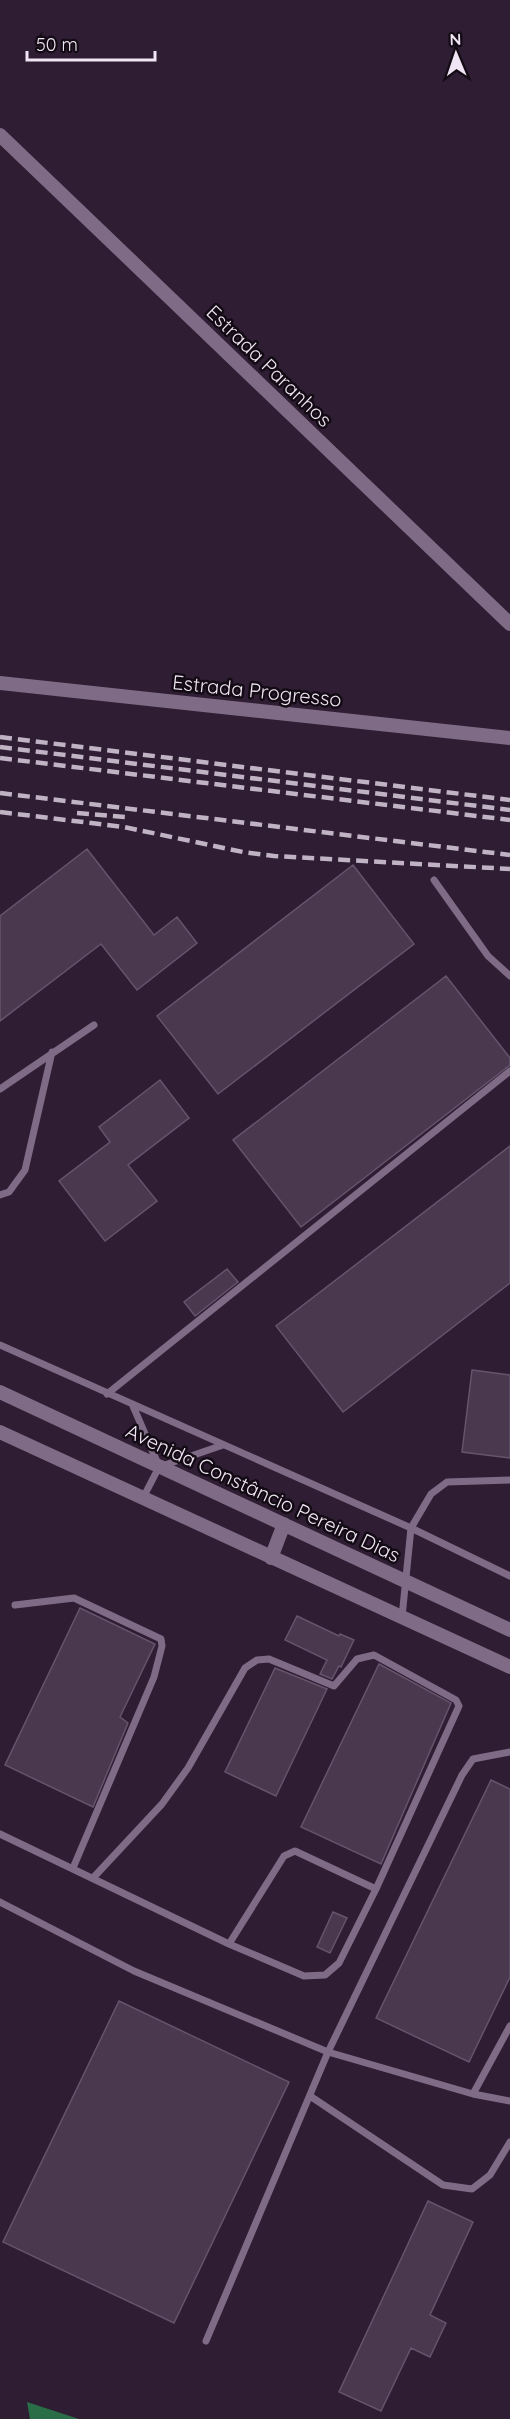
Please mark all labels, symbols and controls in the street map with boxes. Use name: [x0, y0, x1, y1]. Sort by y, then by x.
scale bar: [27, 24, 154, 62]
north arrow: [426, 24, 486, 84]
text: N: [449, 29, 462, 49]
text: 50 m: [36, 33, 78, 56]
street label: Estrada Paranhos: [201, 299, 337, 432]
street label: Estrada Progresso: [171, 669, 343, 712]
street label: Avenida Constâncio Pereira Dias: [122, 1418, 404, 1567]

